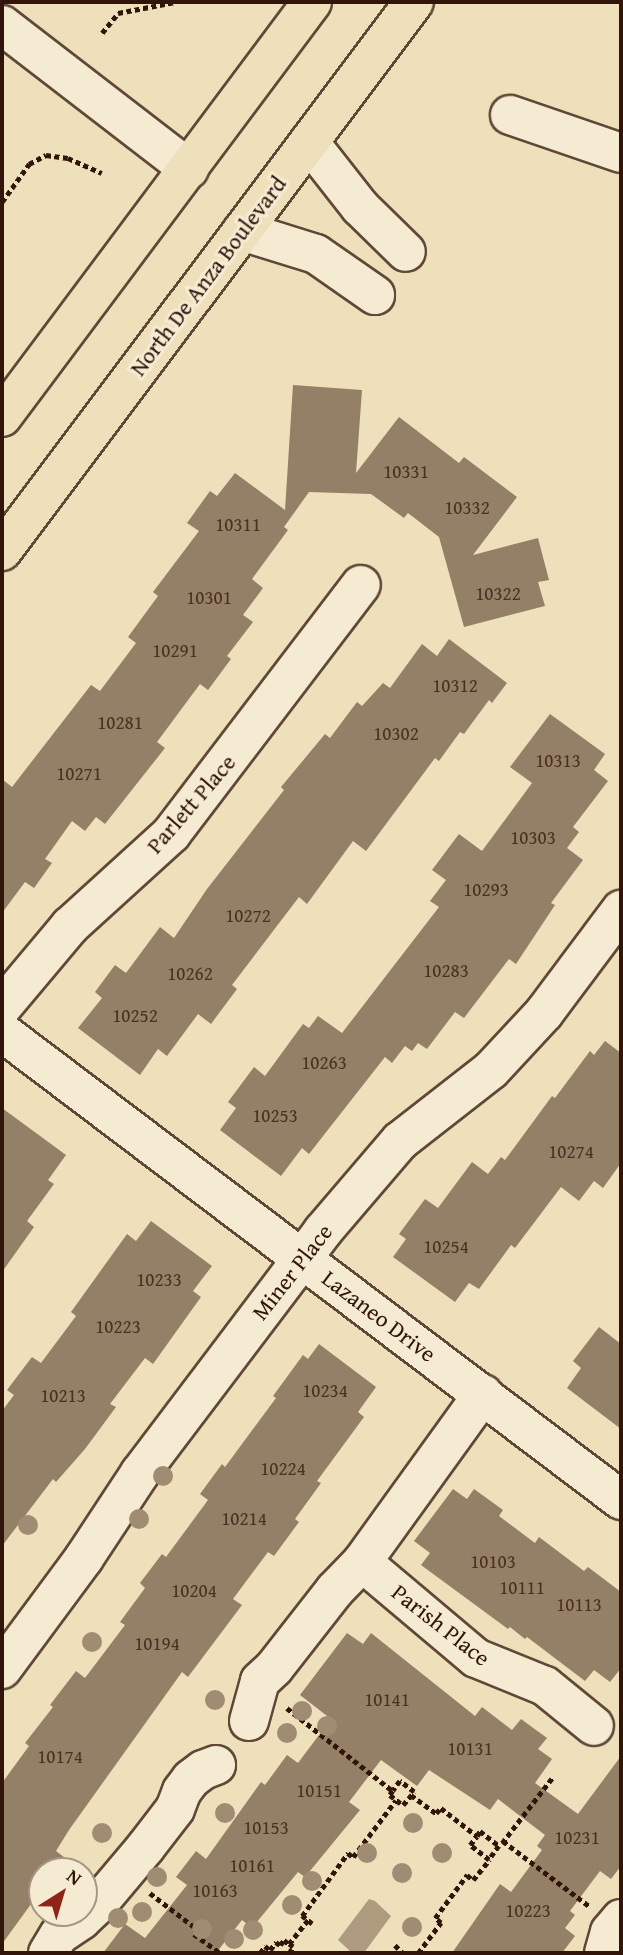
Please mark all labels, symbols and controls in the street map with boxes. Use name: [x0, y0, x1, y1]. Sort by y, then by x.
street label: North De Anza Boulevard: [124, 171, 292, 381]
house number: 10331: [383, 461, 429, 483]
house number: 10332: [444, 497, 490, 519]
house number: 10311: [215, 514, 261, 536]
house number: 10322: [475, 583, 521, 605]
house number: 10301: [186, 587, 232, 609]
house number: 10291: [152, 640, 198, 662]
house number: 10312: [432, 675, 478, 697]
house number: 10281: [97, 712, 143, 734]
house number: 10302: [373, 723, 419, 745]
street label: Parlett Place: [141, 749, 241, 859]
house number: 10313: [535, 750, 581, 772]
house number: 10271: [56, 763, 102, 785]
house number: 10303: [510, 827, 556, 849]
house number: 10293: [463, 879, 509, 901]
house number: 10272: [225, 905, 271, 927]
house number: 10283: [423, 960, 469, 982]
house number: 10262: [167, 963, 213, 985]
house number: 10252: [112, 1005, 158, 1027]
house number: 10263: [301, 1052, 347, 1074]
house number: 10253: [252, 1105, 298, 1127]
house number: 10274: [548, 1141, 594, 1163]
street label: Miner Place: [246, 1218, 338, 1326]
house number: 10254: [423, 1236, 469, 1258]
street label: Lazaneo Drive: [317, 1264, 441, 1368]
house number: 10233: [136, 1269, 182, 1291]
house number: 10223: [95, 1316, 141, 1338]
house number: 10234: [302, 1380, 348, 1402]
house number: 10213: [40, 1385, 86, 1407]
house number: 10224: [260, 1458, 306, 1480]
house number: 10214: [221, 1508, 267, 1530]
house number: 10103: [470, 1551, 516, 1573]
house number: 10111: [499, 1577, 545, 1599]
street label: Parish Place: [386, 1578, 496, 1672]
house number: 10204: [171, 1580, 217, 1602]
house number: 10113: [556, 1594, 602, 1616]
house number: 10194: [134, 1633, 180, 1655]
house number: 10141: [364, 1689, 410, 1711]
house number: 10131: [447, 1738, 493, 1760]
house number: 10174: [37, 1746, 83, 1768]
house number: 10151: [296, 1780, 342, 1802]
house number: 10153: [243, 1817, 289, 1839]
house number: 10231: [554, 1827, 600, 1849]
house number: 10161: [229, 1855, 275, 1877]
north arrow: [28, 1857, 98, 1927]
text: N: [61, 1862, 88, 1892]
house number: 10163: [192, 1880, 238, 1902]
house number: 10223: [505, 1900, 551, 1922]

